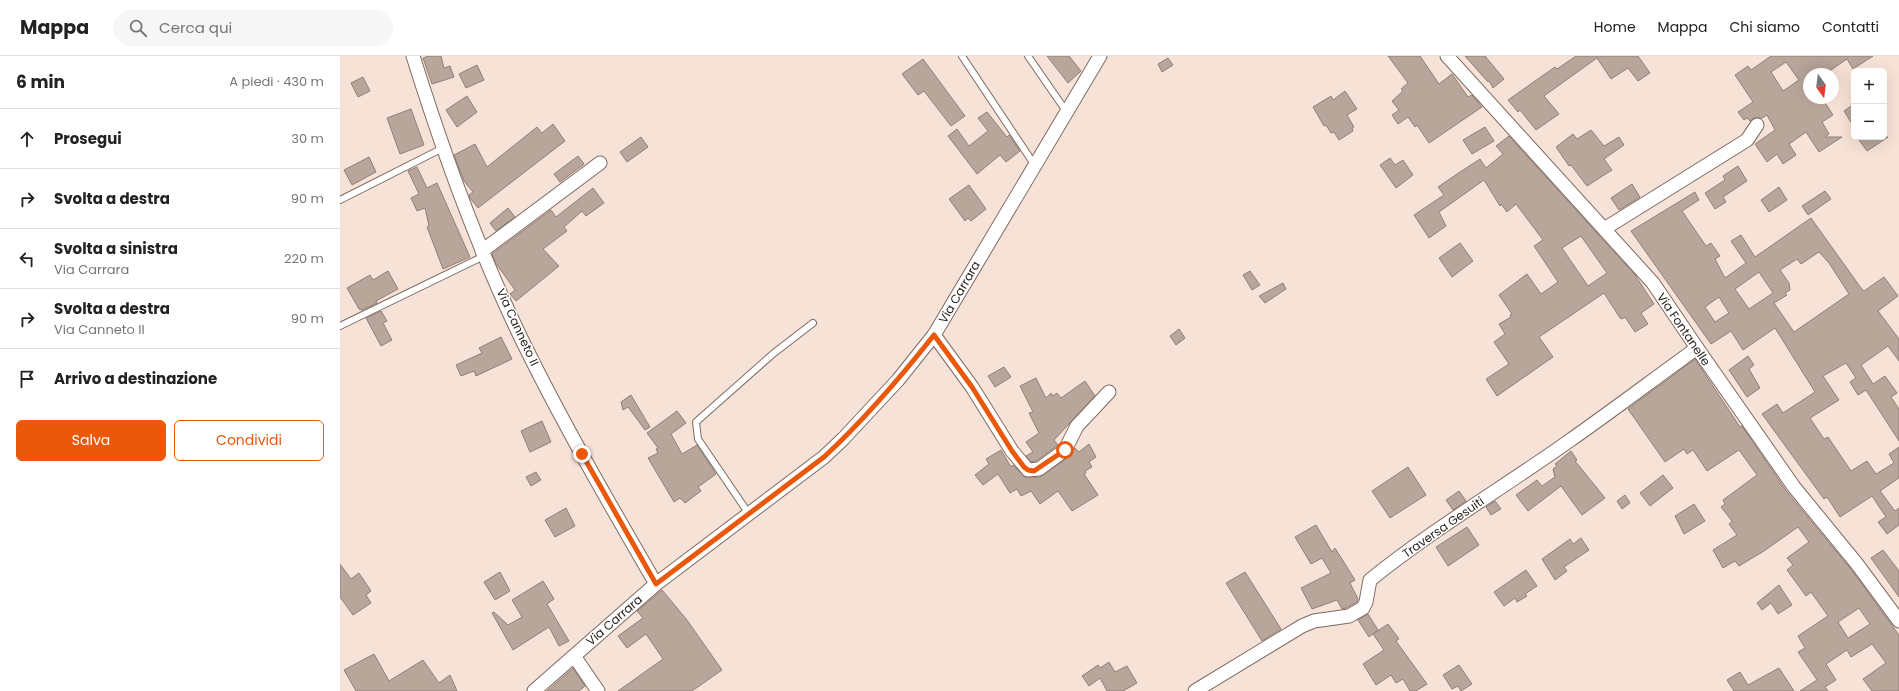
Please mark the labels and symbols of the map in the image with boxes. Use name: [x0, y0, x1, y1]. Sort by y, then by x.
north arrow: [1803, 68, 1839, 104]
street label: Via Carrara: [934, 258, 984, 326]
street label: Via Canneto II: [493, 285, 543, 369]
street label: Via Fontanelle: [1653, 289, 1715, 369]
route start: [1056, 441, 1074, 459]
route end: [573, 445, 591, 463]
street label: Traversa Gesuiti: [1399, 492, 1487, 562]
street label: Via Carrara: [582, 591, 646, 649]

